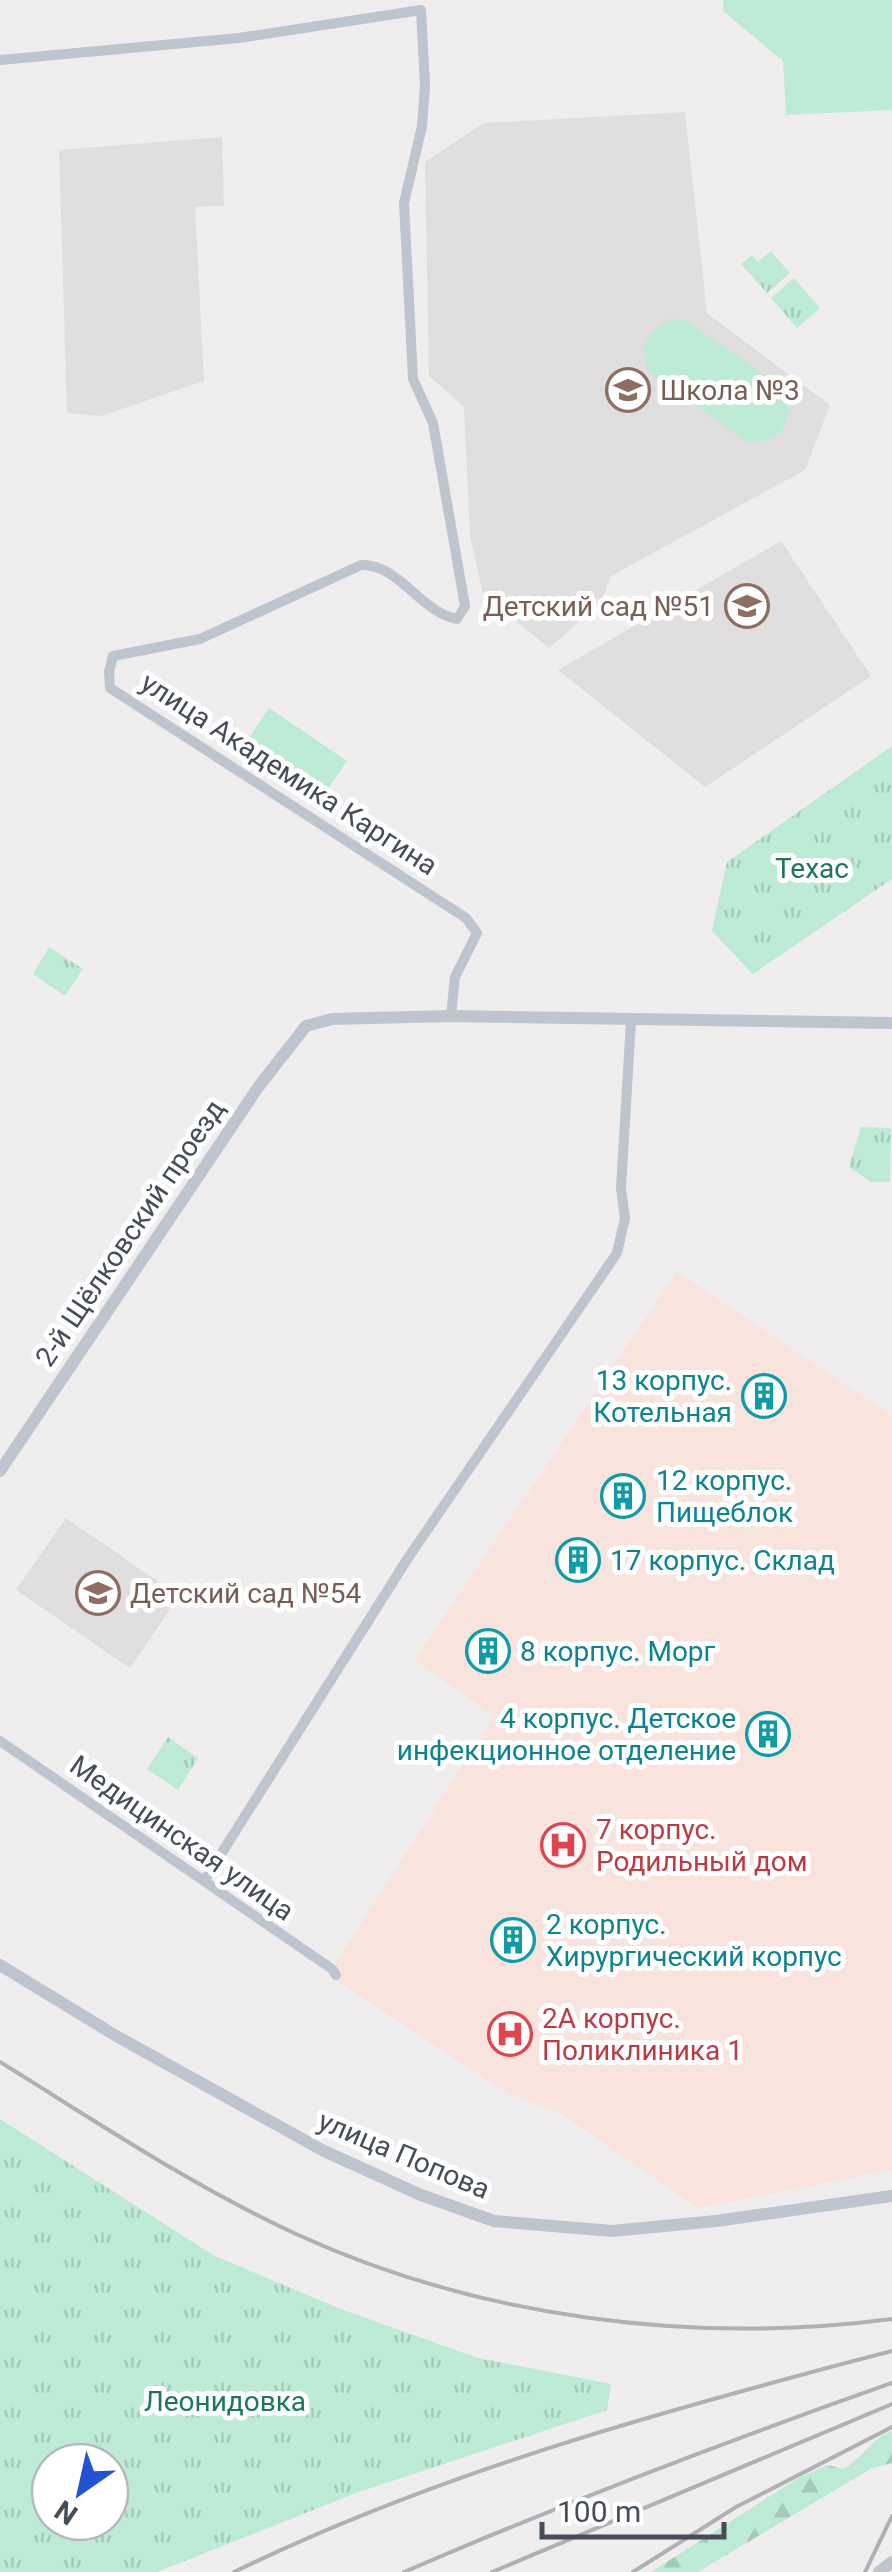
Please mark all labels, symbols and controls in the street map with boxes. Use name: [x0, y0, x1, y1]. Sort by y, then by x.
school or university icon: Школа №3: [605, 367, 651, 413]
place label: Школа №3: [660, 374, 800, 407]
school or university icon: Детский сад №51: [724, 583, 770, 629]
place label: Детский сад №51: [483, 590, 714, 623]
street label: улица Академика Каргина: [135, 666, 443, 882]
park label: Техас: [775, 852, 849, 885]
street label: 2-й Щёлковский проезд: [28, 1093, 232, 1373]
place label: 13 корпус. Котельная: [593, 1364, 732, 1429]
building icon: 13 корпус. Котельная: [741, 1373, 787, 1419]
place label: 12 корпус. Пищеблок: [656, 1464, 793, 1529]
building icon: 12 корпус. Пищеблок: [600, 1473, 646, 1519]
building icon: 17 корпус. Склад: [555, 1537, 601, 1583]
place label: 17 корпус. Склад: [610, 1544, 835, 1577]
school or university icon: Детский сад №54: [75, 1570, 121, 1616]
place label: Детский сад №54: [130, 1577, 361, 1610]
building icon: 8 корпус. Морг: [465, 1628, 511, 1674]
place label: 8 корпус. Морг: [520, 1635, 716, 1668]
place label: 4 корпус. Детское инфекционное отделение: [397, 1702, 736, 1767]
building icon: 4 корпус. Детское инфекционное отделение: [745, 1711, 791, 1757]
street label: Медицинская улица: [64, 1748, 300, 1928]
place label: 7 корпус. Родильный дом: [596, 1813, 808, 1878]
hospital icon: 7 корпус. Родильный дом: [540, 1822, 586, 1868]
place label: 2 корпус. Хирургический корпус: [546, 1908, 842, 1973]
building icon: 2 корпус. Хирургический корпус: [490, 1917, 536, 1963]
place label: 2А корпус. Поликлиника 1: [542, 2002, 743, 2067]
hospital icon: 2А корпус. Поликлиника 1: [487, 2011, 533, 2057]
street label: улица Попова: [313, 2104, 495, 2206]
park label: Леонидовка: [144, 2385, 306, 2418]
north arrow: [30, 2442, 130, 2542]
scale bar: [542, 2477, 724, 2539]
text: N: [49, 2493, 84, 2532]
text: 100 m: [557, 2494, 641, 2529]

